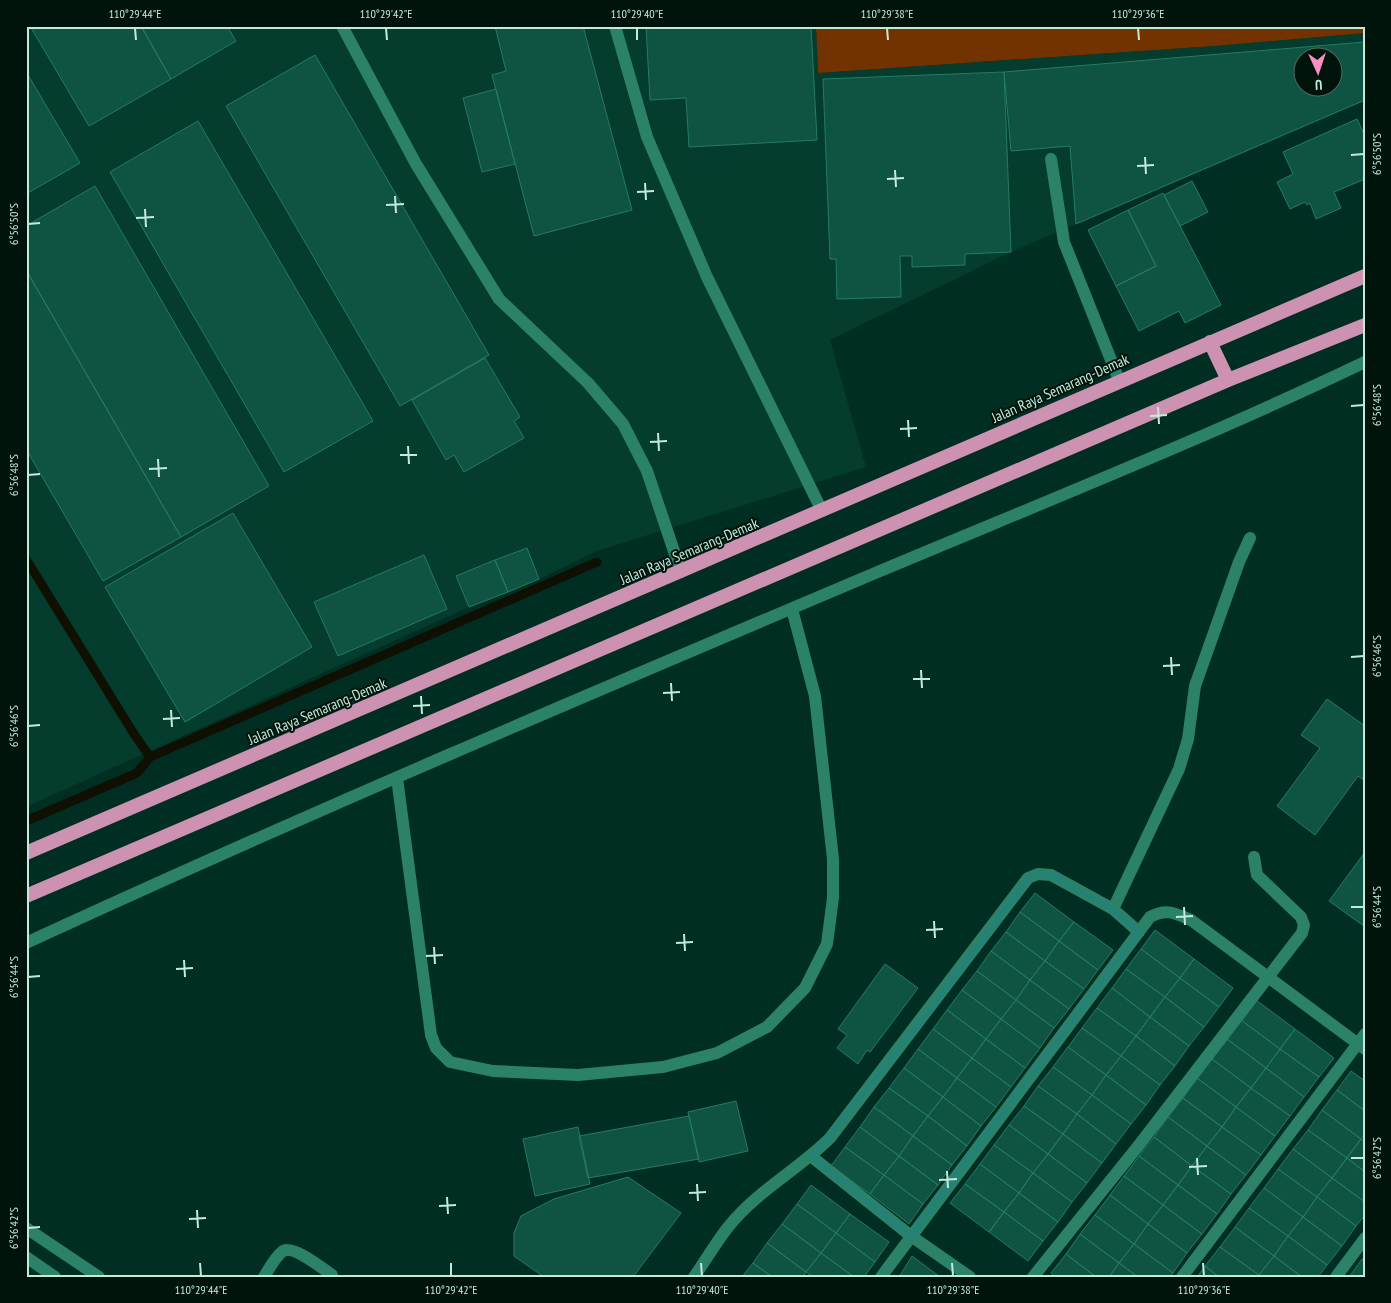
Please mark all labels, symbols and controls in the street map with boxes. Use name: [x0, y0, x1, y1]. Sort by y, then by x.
text: 110°29'44"E: [109, 6, 161, 21]
text: 110°29'42"E: [360, 6, 412, 21]
text: 110°29'40"E: [611, 6, 663, 21]
text: 110°29'38"E: [861, 6, 913, 21]
text: 110°29'36"E: [1112, 6, 1164, 21]
north arrow: [1294, 48, 1344, 98]
text: U: [1315, 76, 1323, 94]
text: 6°56'50"S: [1369, 133, 1384, 175]
text: 6°56'50"S: [6, 203, 21, 245]
street label: Jalan Raya Semarang-Demak: [987, 349, 1132, 427]
text: 6°56'48"S: [1369, 384, 1384, 426]
text: 6°56'48"S: [6, 454, 21, 496]
street label: Jalan Raya Semarang-Demak: [616, 513, 761, 589]
text: 6°56'46"S: [1369, 635, 1384, 677]
street label: Jalan Raya Semarang-Demak: [244, 673, 389, 749]
text: 6°56'46"S: [6, 705, 21, 747]
text: 6°56'44"S: [1369, 886, 1384, 928]
text: 6°56'44"S: [6, 956, 21, 998]
text: 6°56'42"S: [1369, 1137, 1384, 1179]
text: 6°56'42"S: [6, 1207, 21, 1249]
text: 110°29'44"E: [175, 1282, 227, 1297]
text: 110°29'42"E: [425, 1282, 477, 1297]
text: 110°29'40"E: [676, 1282, 728, 1297]
text: 110°29'38"E: [927, 1282, 979, 1297]
text: 110°29'36"E: [1178, 1282, 1230, 1297]

